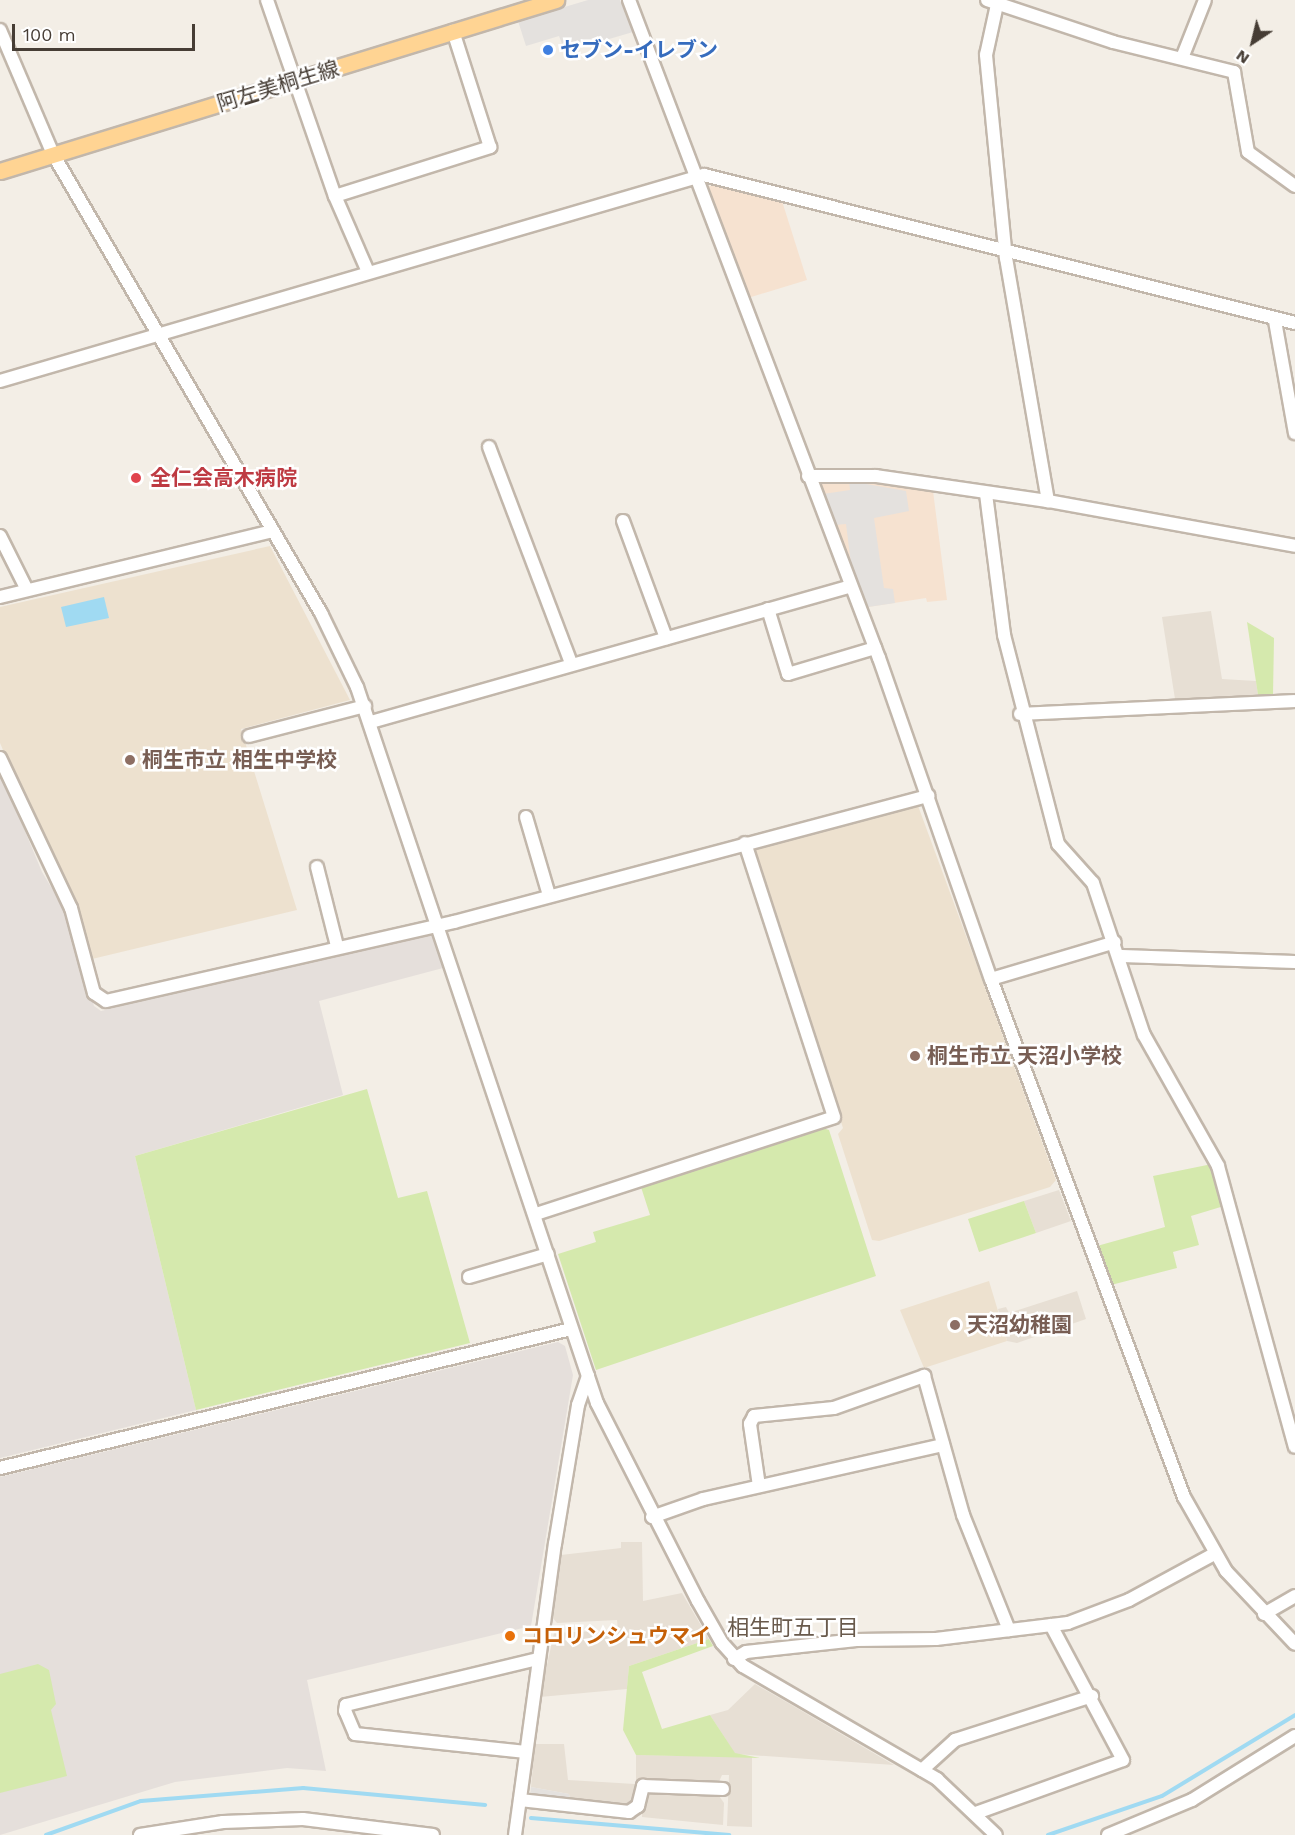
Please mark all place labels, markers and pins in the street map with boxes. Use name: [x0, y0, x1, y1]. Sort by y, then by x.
place label: セブン-イレブン: [560, 37, 718, 63]
marker: セブン-イレブン: [541, 43, 555, 57]
place label: 全仁会高木病院: [150, 465, 297, 491]
marker: 全仁会高木病院: [127, 469, 145, 487]
place label: 桐生市立 相生中学校: [142, 747, 337, 773]
marker: 桐生市立 相生中学校: [123, 753, 137, 767]
place label: 桐生市立 天沼小学校: [927, 1043, 1122, 1069]
marker: 桐生市立 天沼小学校: [908, 1049, 922, 1063]
place label: 天沼幼稚園: [967, 1312, 1072, 1338]
marker: 天沼幼稚園: [948, 1318, 962, 1332]
place label: コロリンシュウマイ: [522, 1623, 711, 1649]
marker: コロリンシュウマイ: [503, 1629, 517, 1643]

